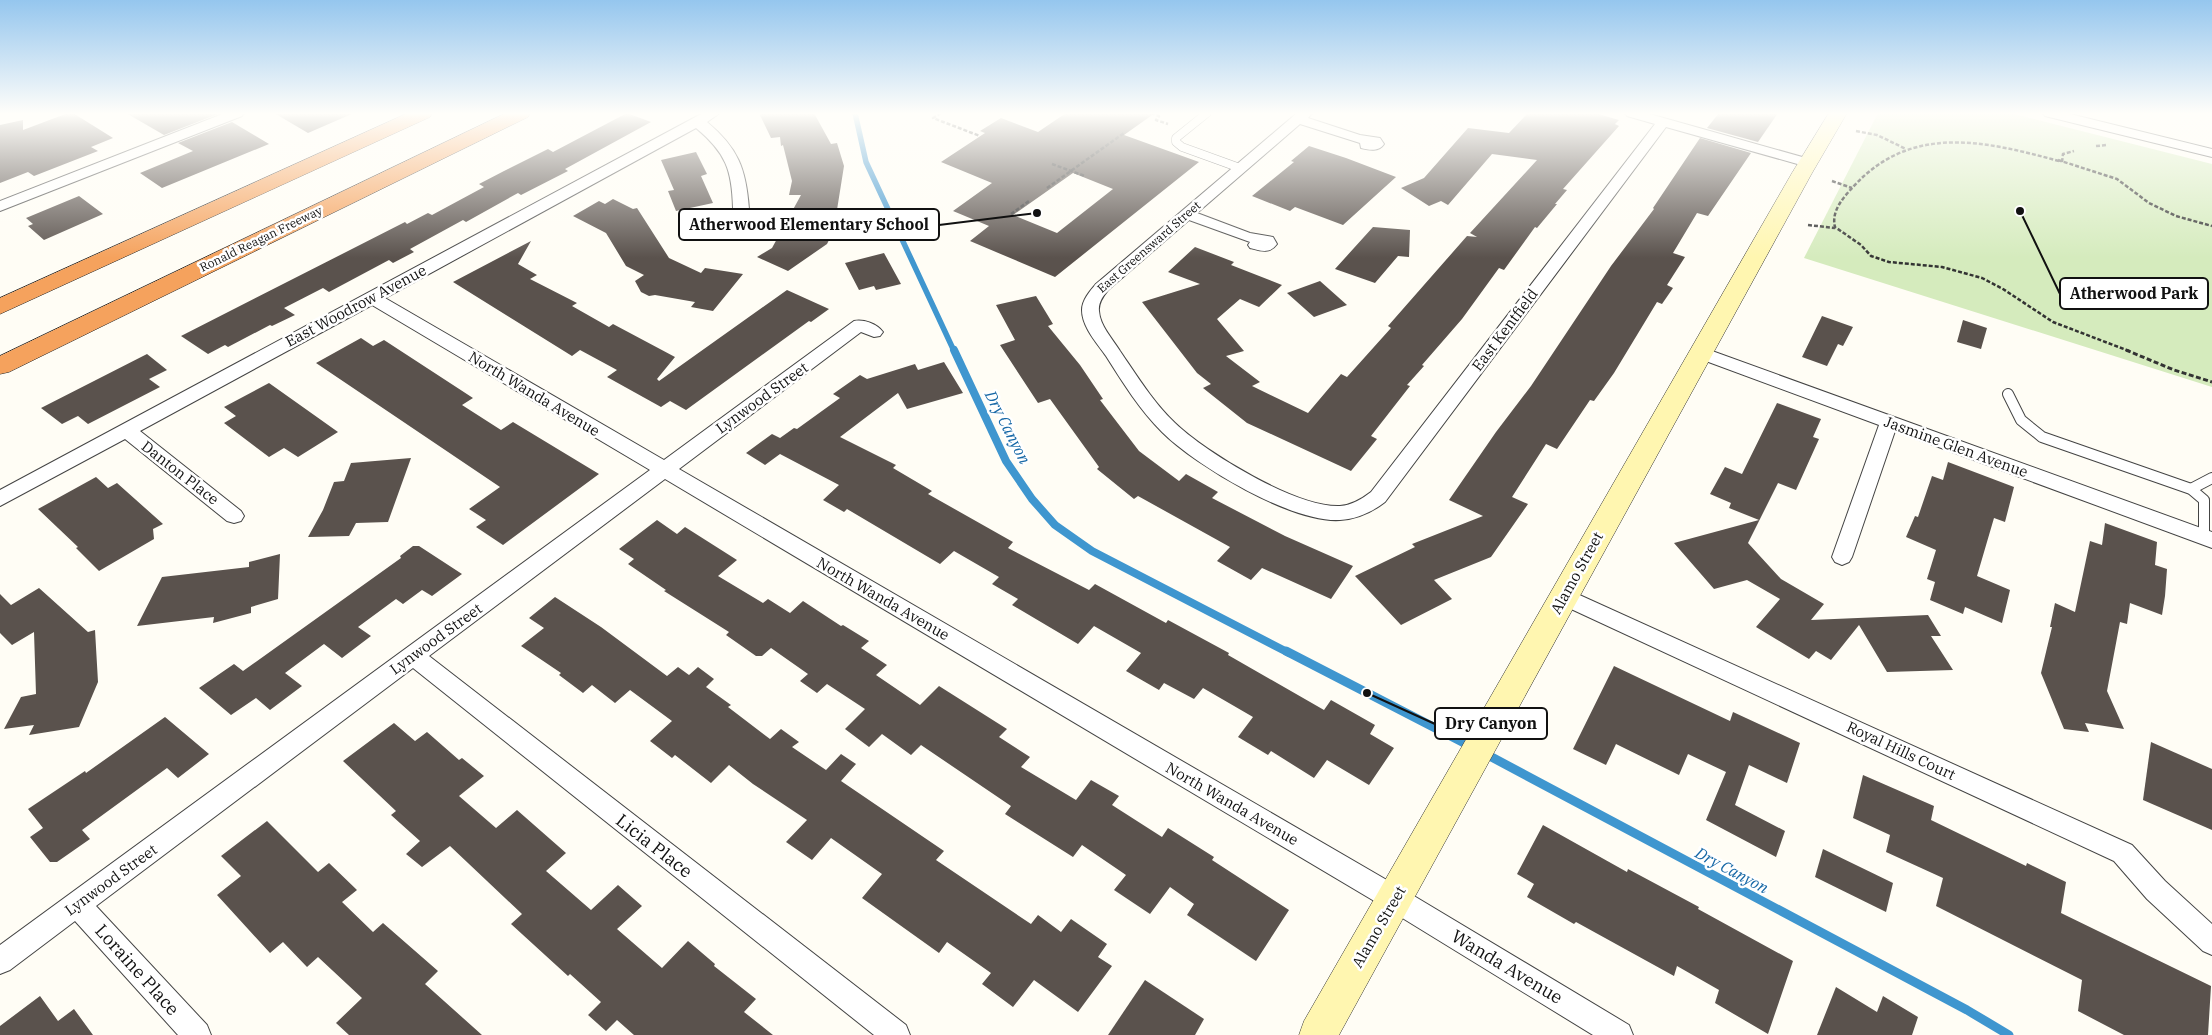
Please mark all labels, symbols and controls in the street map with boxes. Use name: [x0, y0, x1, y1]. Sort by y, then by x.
street label: East Greensward Street: [1094, 198, 1203, 296]
street label: Ronald Reagan Freeway: [197, 202, 325, 275]
callout: Atherwood Elementary School: [679, 209, 939, 240]
text: Atherwood Elementary School: [689, 214, 929, 234]
street label: East Woodrow Avenue: [282, 260, 429, 351]
callout: Atherwood Park: [2060, 278, 2208, 309]
text: Atherwood Park: [2070, 283, 2198, 303]
street label: East Kentfield: [1467, 285, 1542, 375]
street label: North Wanda Avenue: [465, 347, 603, 440]
street label: Lynwood Street: [712, 358, 812, 437]
water label: Dry Canyon: [981, 386, 1035, 467]
street label: Jasmine Glen Avenue: [1882, 412, 2031, 481]
street label: Danton Place: [138, 437, 223, 509]
street label: Alamo Street: [1546, 528, 1607, 617]
street label: North Wanda Avenue: [814, 553, 953, 644]
street label: Lynwood Street: [386, 599, 486, 678]
callout: Dry Canyon: [1435, 708, 1547, 739]
text: Dry Canyon: [1445, 713, 1537, 733]
street label: Royal Hills Court: [1844, 717, 1959, 784]
street label: North Wanda Avenue: [1163, 758, 1302, 849]
street label: Licia Place: [612, 809, 697, 883]
street label: Lynwood Street: [61, 840, 161, 919]
water label: Dry Canyon: [1691, 842, 1772, 898]
street label: Alamo Street: [1348, 883, 1410, 971]
street label: Loraine Place: [90, 919, 184, 1020]
street label: Wanda Avenue: [1447, 924, 1567, 1009]

